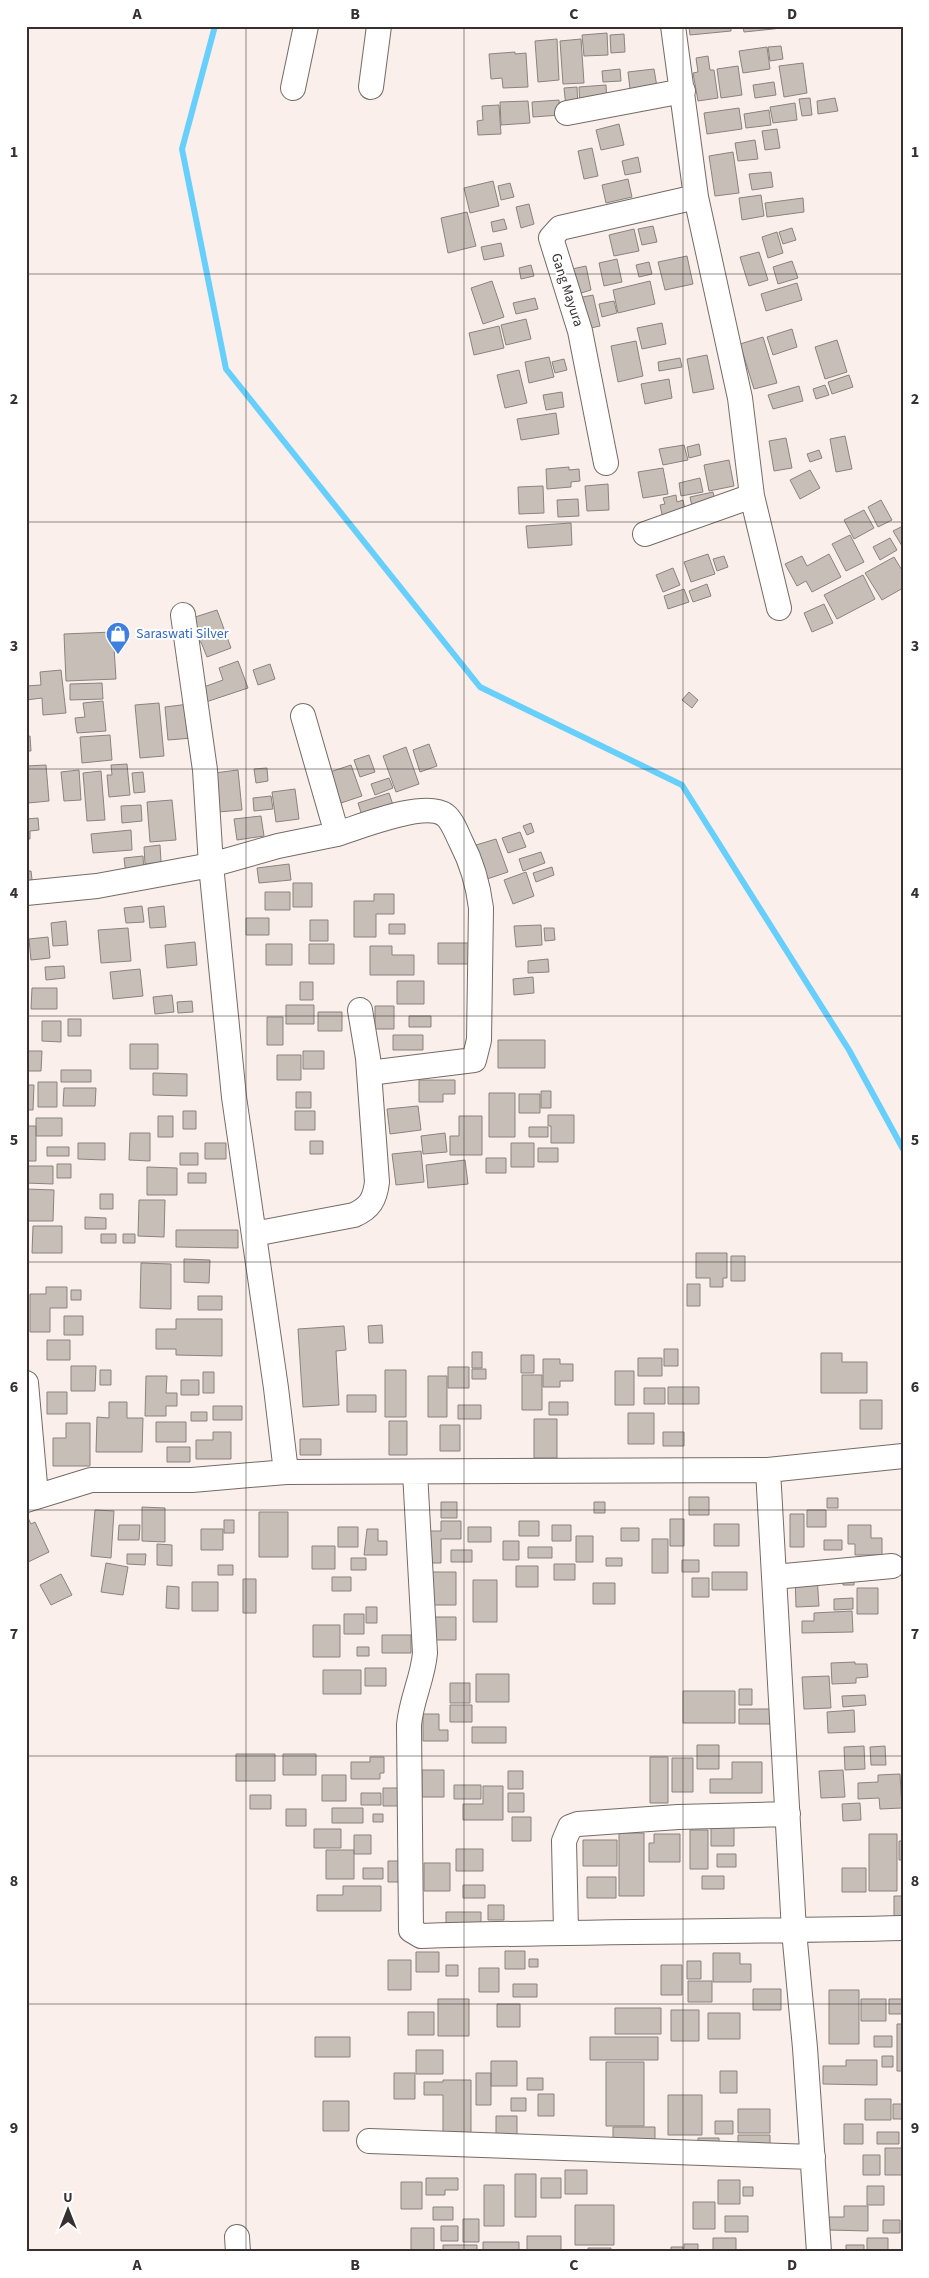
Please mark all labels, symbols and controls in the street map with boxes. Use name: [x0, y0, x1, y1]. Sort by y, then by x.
text: A: [131, 3, 142, 25]
text: B: [350, 3, 360, 25]
text: C: [569, 3, 579, 25]
text: D: [787, 3, 797, 25]
text: 1: [10, 141, 18, 163]
text: 1: [911, 141, 919, 163]
street label: Gang Mayura: [546, 251, 588, 329]
text: 2: [10, 388, 18, 410]
text: 2: [911, 388, 919, 410]
shop icon: Saraswati Silver: [105, 621, 131, 655]
place label: Saraswati Silver: [136, 624, 229, 644]
text: 3: [10, 635, 18, 657]
text: 3: [911, 635, 919, 657]
text: 4: [10, 882, 19, 904]
text: 4: [911, 882, 920, 904]
text: 5: [10, 1129, 18, 1151]
text: 5: [911, 1129, 919, 1151]
text: 6: [10, 1376, 18, 1398]
text: 6: [911, 1376, 919, 1398]
text: 7: [10, 1623, 18, 1645]
text: 7: [911, 1623, 919, 1645]
text: 8: [10, 1870, 18, 1892]
text: 8: [911, 1870, 919, 1892]
text: 9: [10, 2117, 18, 2139]
text: 9: [911, 2117, 919, 2139]
north arrow: [42, 2186, 92, 2236]
text: U: [63, 2188, 73, 2208]
text: A: [131, 2254, 142, 2276]
text: B: [350, 2254, 360, 2276]
text: C: [569, 2254, 579, 2276]
text: D: [787, 2254, 797, 2276]

